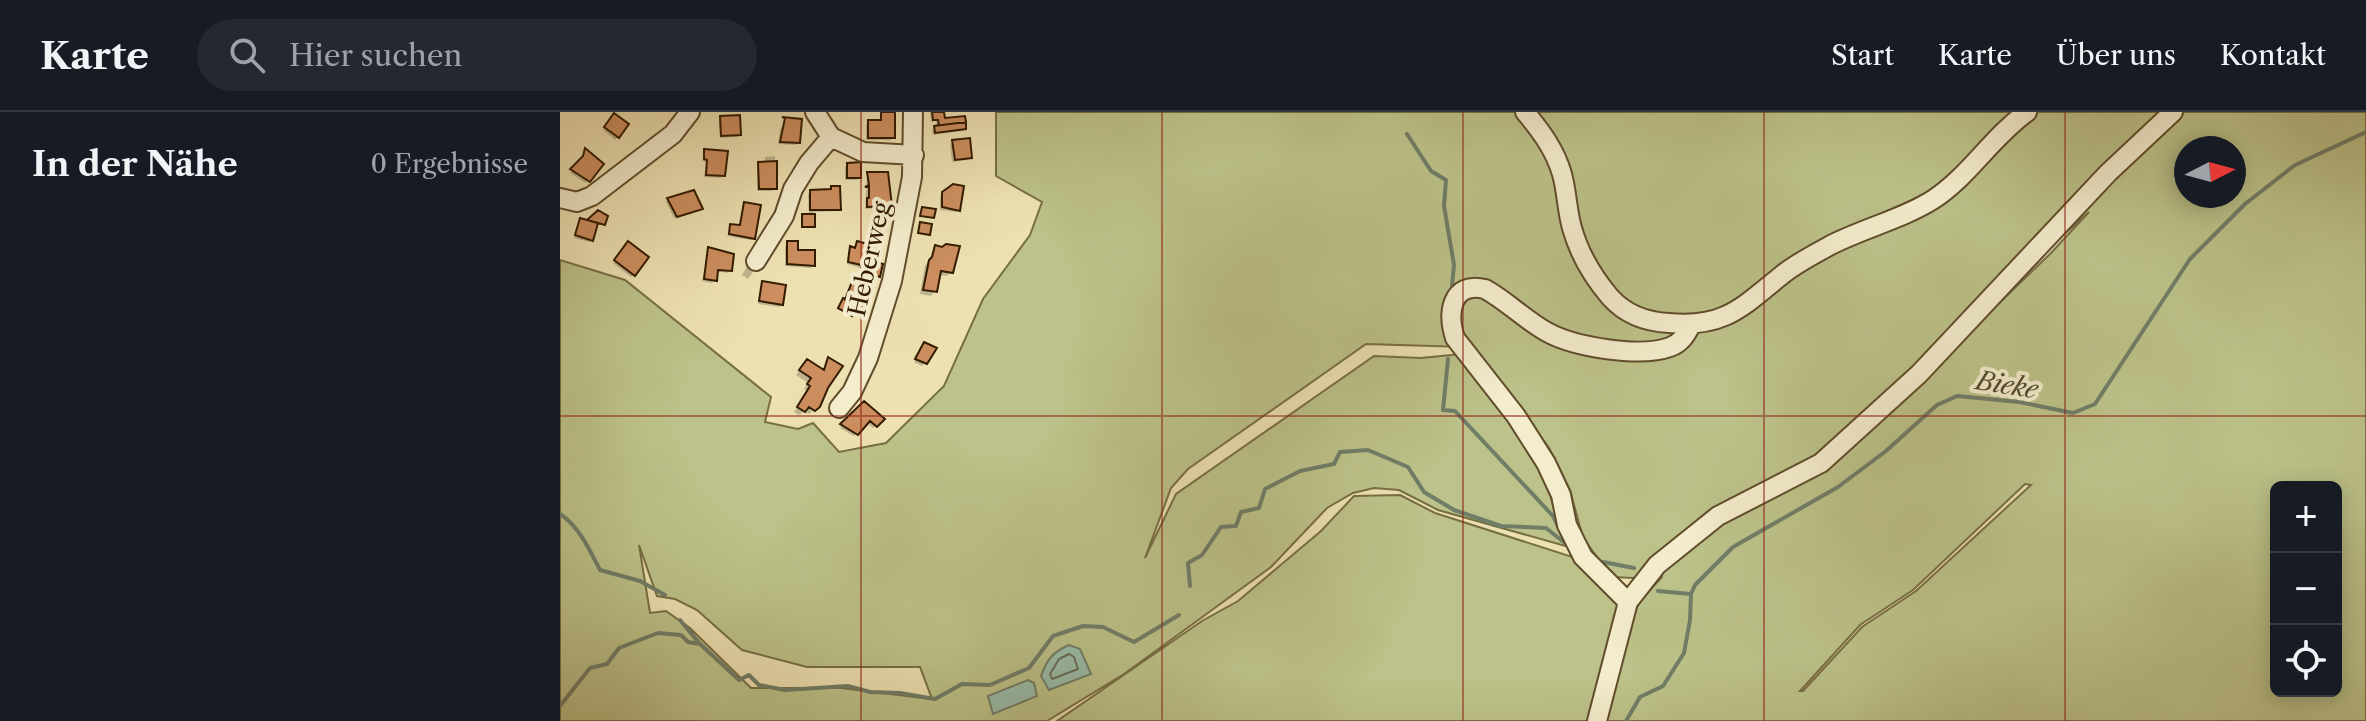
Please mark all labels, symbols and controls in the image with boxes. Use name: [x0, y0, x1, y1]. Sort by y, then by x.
search box: [197, 19, 757, 91]
text: Karte: [40, 32, 149, 79]
icon: search: [225, 33, 269, 77]
text: Hier suchen: [289, 37, 462, 74]
text: Start: [1831, 38, 1894, 72]
text: Karte: [1938, 38, 2012, 72]
text: Über uns: [2056, 38, 2176, 72]
text: Kontakt: [2220, 38, 2326, 72]
north arrow: [2174, 136, 2246, 208]
text: In der Nähe: [32, 143, 238, 185]
text: 0 Ergebnisse: [371, 148, 528, 180]
street label: Heberweg: [842, 198, 896, 319]
water label: Bieke: [1972, 364, 2042, 406]
map controls: [2270, 481, 2342, 697]
button: +: [2270, 481, 2342, 553]
button: −: [2270, 553, 2342, 625]
button: locate: [2270, 625, 2342, 697]

